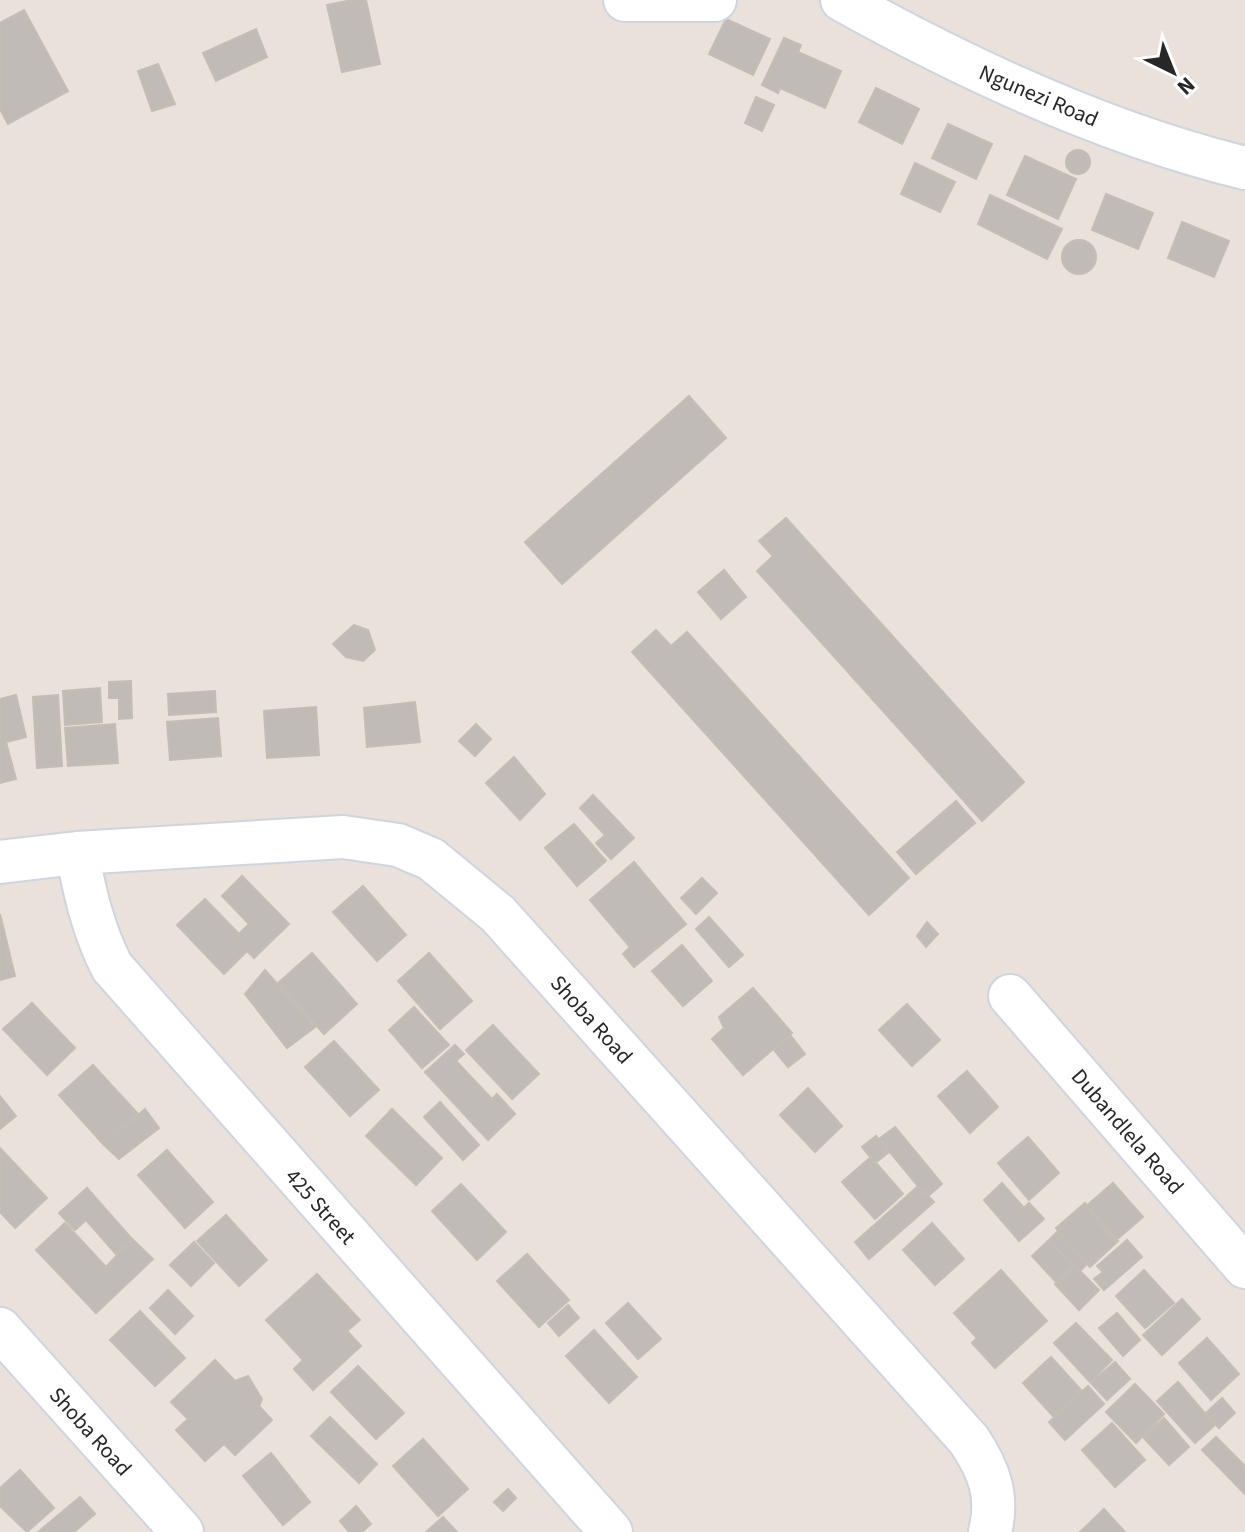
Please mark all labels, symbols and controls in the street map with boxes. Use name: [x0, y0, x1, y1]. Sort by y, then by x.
north arrow: [1133, 32, 1213, 112]
street label: Ngunezi Road: [974, 56, 1103, 135]
text: N: [1170, 69, 1202, 103]
street label: Shoba Road: [542, 968, 640, 1071]
street label: Dubandlela Road: [1063, 1062, 1191, 1202]
street label: 425 Street: [277, 1162, 363, 1252]
street label: Shoba Road: [41, 1380, 139, 1483]

